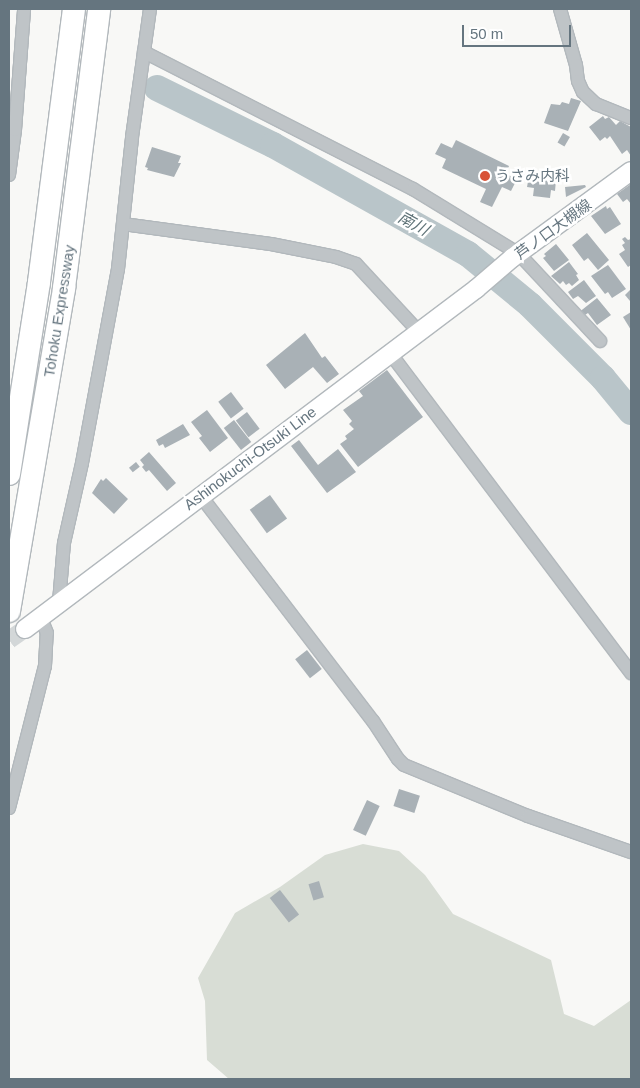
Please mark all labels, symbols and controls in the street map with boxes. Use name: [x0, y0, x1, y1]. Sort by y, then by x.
scale bar: [465, 15, 574, 47]
text: 50 m: [470, 25, 503, 42]
place label: うさみ内科: [495, 167, 570, 185]
marker: うさみ内科: [479, 170, 491, 182]
street label: 芦ノ口大槻線: [511, 195, 595, 263]
water label: 南川: [394, 208, 432, 240]
street label: Tohoku Expressway: [40, 244, 78, 378]
street label: Ashinokuchi-Otsuki Line: [180, 402, 320, 514]

